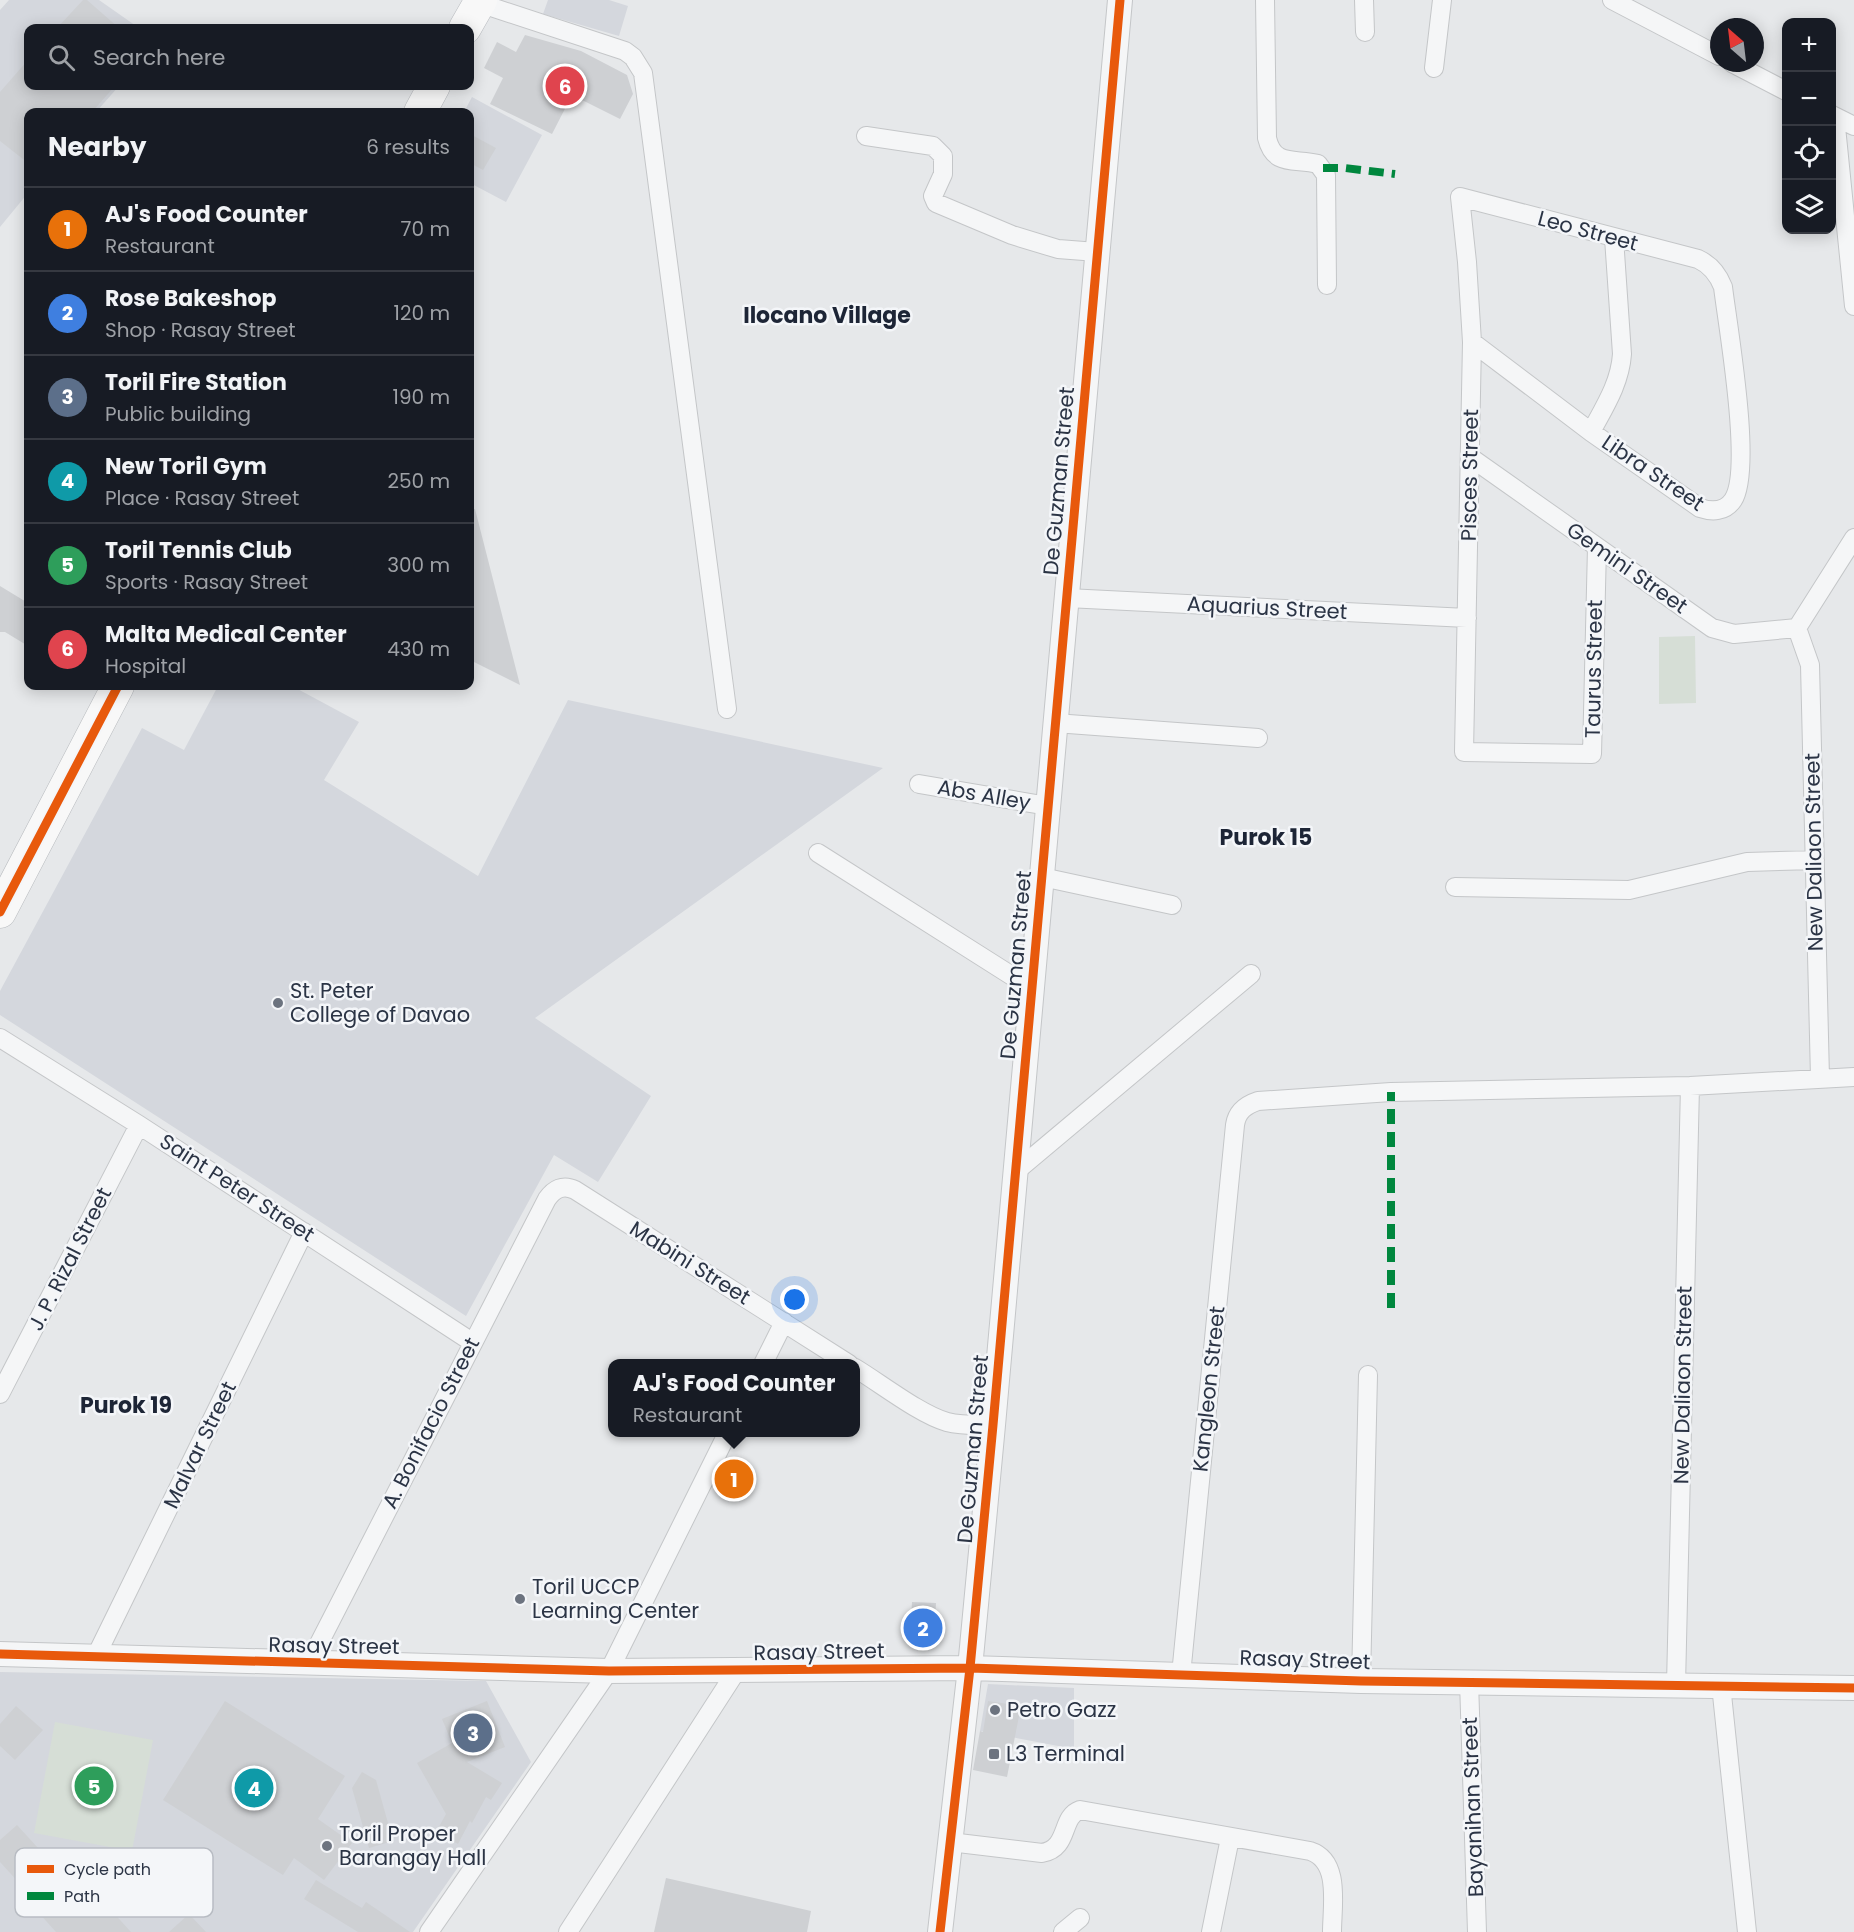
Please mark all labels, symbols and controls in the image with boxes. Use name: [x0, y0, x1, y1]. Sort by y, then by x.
north arrow: [1710, 18, 1764, 72]
map controls: [1782, 18, 1836, 234]
button: +: [1782, 18, 1836, 72]
search box: [24, 24, 474, 90]
icon: search: [45, 41, 78, 74]
text: Search here: [93, 42, 226, 73]
pin: 6: [546, 64, 584, 109]
button: −: [1782, 72, 1836, 126]
button: locate: [1782, 126, 1836, 180]
text: Nearby: [48, 129, 146, 165]
text: 6 results: [366, 133, 450, 161]
button: layers: [1782, 180, 1836, 234]
text: AJ's Food Counter: [105, 199, 308, 230]
street label: Leo Street: [1535, 203, 1641, 258]
text: 1: [64, 215, 71, 243]
text: 70 m: [401, 215, 450, 243]
text: Restaurant: [105, 232, 215, 260]
text: Rose Bakeshop: [105, 283, 277, 314]
text: 2: [62, 299, 73, 327]
text: 120 m: [394, 299, 450, 327]
district label: Ilocano Village: [743, 300, 911, 331]
text: Shop · Rasay Street: [105, 316, 296, 344]
text: Toril Fire Station: [105, 367, 287, 398]
text: 3: [61, 383, 74, 411]
text: 190 m: [393, 383, 450, 411]
street label: De Guzman Street: [1036, 385, 1081, 576]
text: Public building: [105, 400, 251, 428]
street label: Pisces Street: [1454, 409, 1485, 541]
street label: Libra Street: [1596, 428, 1710, 517]
text: New Toril Gym: [105, 451, 267, 482]
text: 4: [61, 467, 74, 495]
text: 250 m: [387, 467, 450, 495]
text: Place · Rasay Street: [105, 484, 299, 512]
street label: Gemini Street: [1561, 515, 1694, 620]
text: Toril Tennis Club: [105, 535, 292, 566]
text: 5: [61, 551, 74, 579]
text: 300 m: [387, 551, 450, 579]
text: Sports · Rasay Street: [105, 568, 308, 596]
street label: Aquarius Street: [1186, 589, 1348, 626]
street label: Taurus Street: [1578, 600, 1609, 738]
text: Malta Medical Center: [105, 619, 347, 650]
text: 6: [61, 635, 74, 663]
text: 430 m: [387, 635, 450, 663]
text: Hospital: [105, 652, 186, 680]
street label: New Daliaon Street: [1797, 753, 1830, 951]
street label: Abs Alley: [935, 772, 1033, 817]
district label: Purok 15: [1220, 822, 1312, 853]
street label: De Guzman Street: [993, 869, 1038, 1060]
place label: St. Peter College of Davao: [290, 976, 470, 1029]
marker: St. Peter College of Davao: [271, 996, 285, 1010]
street label: Saint Peter Street: [154, 1127, 320, 1249]
street label: J. P. Rizal Street: [21, 1182, 118, 1335]
street label: Mabini Street: [624, 1214, 756, 1311]
your location: [780, 1285, 809, 1314]
street label: New Daliaon Street: [1666, 1286, 1699, 1484]
street label: Kangleon Street: [1185, 1305, 1232, 1473]
street label: A. Bonifacio Street: [375, 1332, 486, 1513]
street label: De Guzman Street: [950, 1353, 995, 1544]
popup: [608, 1359, 860, 1437]
text: AJ's Food Counter: [633, 1368, 835, 1399]
street label: Malvar Street: [156, 1376, 243, 1513]
district label: Purok 19: [80, 1390, 172, 1421]
text: Restaurant: [633, 1401, 742, 1429]
pin: 1: [714, 1456, 754, 1502]
place label: Toril UCCP Learning Center: [532, 1572, 699, 1625]
marker: Toril UCCP Learning Center: [513, 1592, 527, 1606]
pin: 2: [904, 1606, 942, 1650]
street label: Rasay Street: [268, 1630, 400, 1661]
street label: Rasay Street: [753, 1636, 885, 1667]
street label: Rasay Street: [1239, 1643, 1371, 1676]
place label: Petro Gazz: [1007, 1695, 1116, 1724]
marker: Petro Gazz: [988, 1703, 1002, 1717]
pin: 3: [454, 1710, 492, 1756]
street label: Bayanihan Street: [1455, 1717, 1490, 1897]
place label: L3 Terminal: [1006, 1739, 1125, 1768]
marker: L3 Terminal: [987, 1747, 1001, 1761]
pin: 5: [74, 1764, 113, 1808]
pin: 4: [234, 1766, 274, 1810]
place label: Toril Proper Barangay Hall: [339, 1819, 486, 1872]
marker: Toril Proper Barangay Hall: [320, 1839, 334, 1853]
legend: [15, 1848, 213, 1917]
text: Cycle path: [64, 1858, 151, 1881]
text: Path: [64, 1885, 100, 1908]

